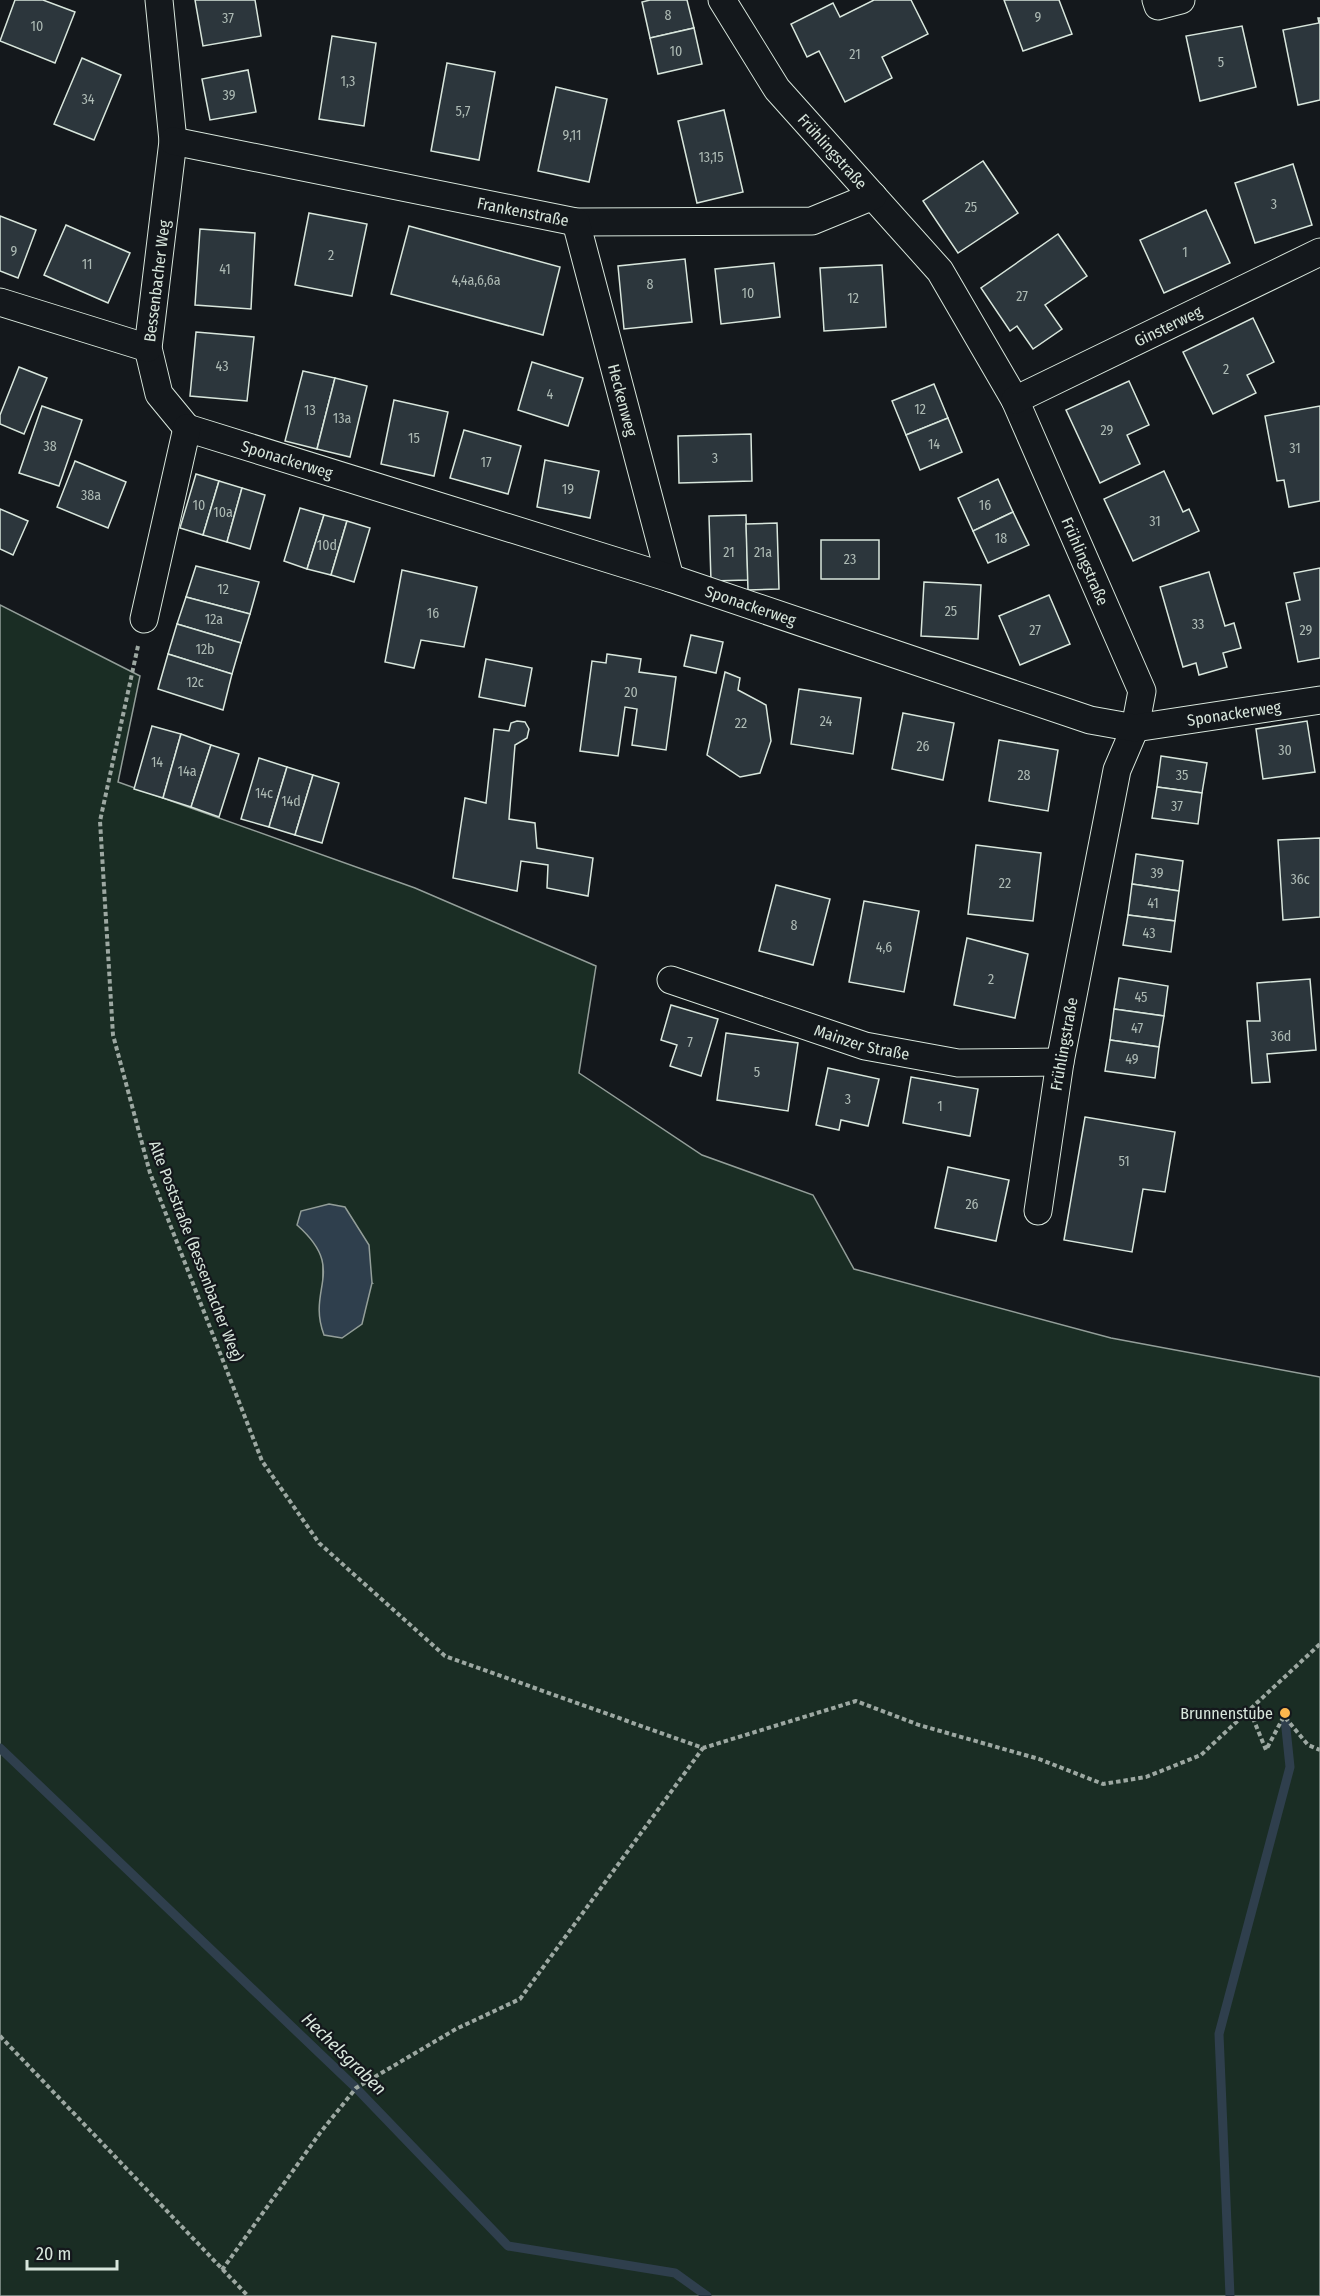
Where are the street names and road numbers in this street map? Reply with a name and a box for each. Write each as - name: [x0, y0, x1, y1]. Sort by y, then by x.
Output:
- street label: Frühlingstraße: [794, 110, 871, 193]
- street label: Frankenstraße: [476, 193, 571, 230]
- street label: Bessenbacher Weg: [140, 219, 174, 343]
- street label: Ginsterweg: [1131, 301, 1205, 350]
- street label: Heckenweg: [604, 362, 642, 439]
- street label: Sponackerweg: [239, 436, 336, 482]
- street label: Frühlingstraße: [1058, 514, 1113, 608]
- street label: Sponackerweg: [703, 581, 799, 630]
- street label: Sponackerweg: [1186, 696, 1283, 729]
- street label: Frühlingstraße: [1046, 996, 1082, 1092]
- street label: Mainzer Straße: [812, 1020, 911, 1063]
- street label: Alte Poststraße (Bessenbacher Weg): [145, 1138, 247, 1364]

